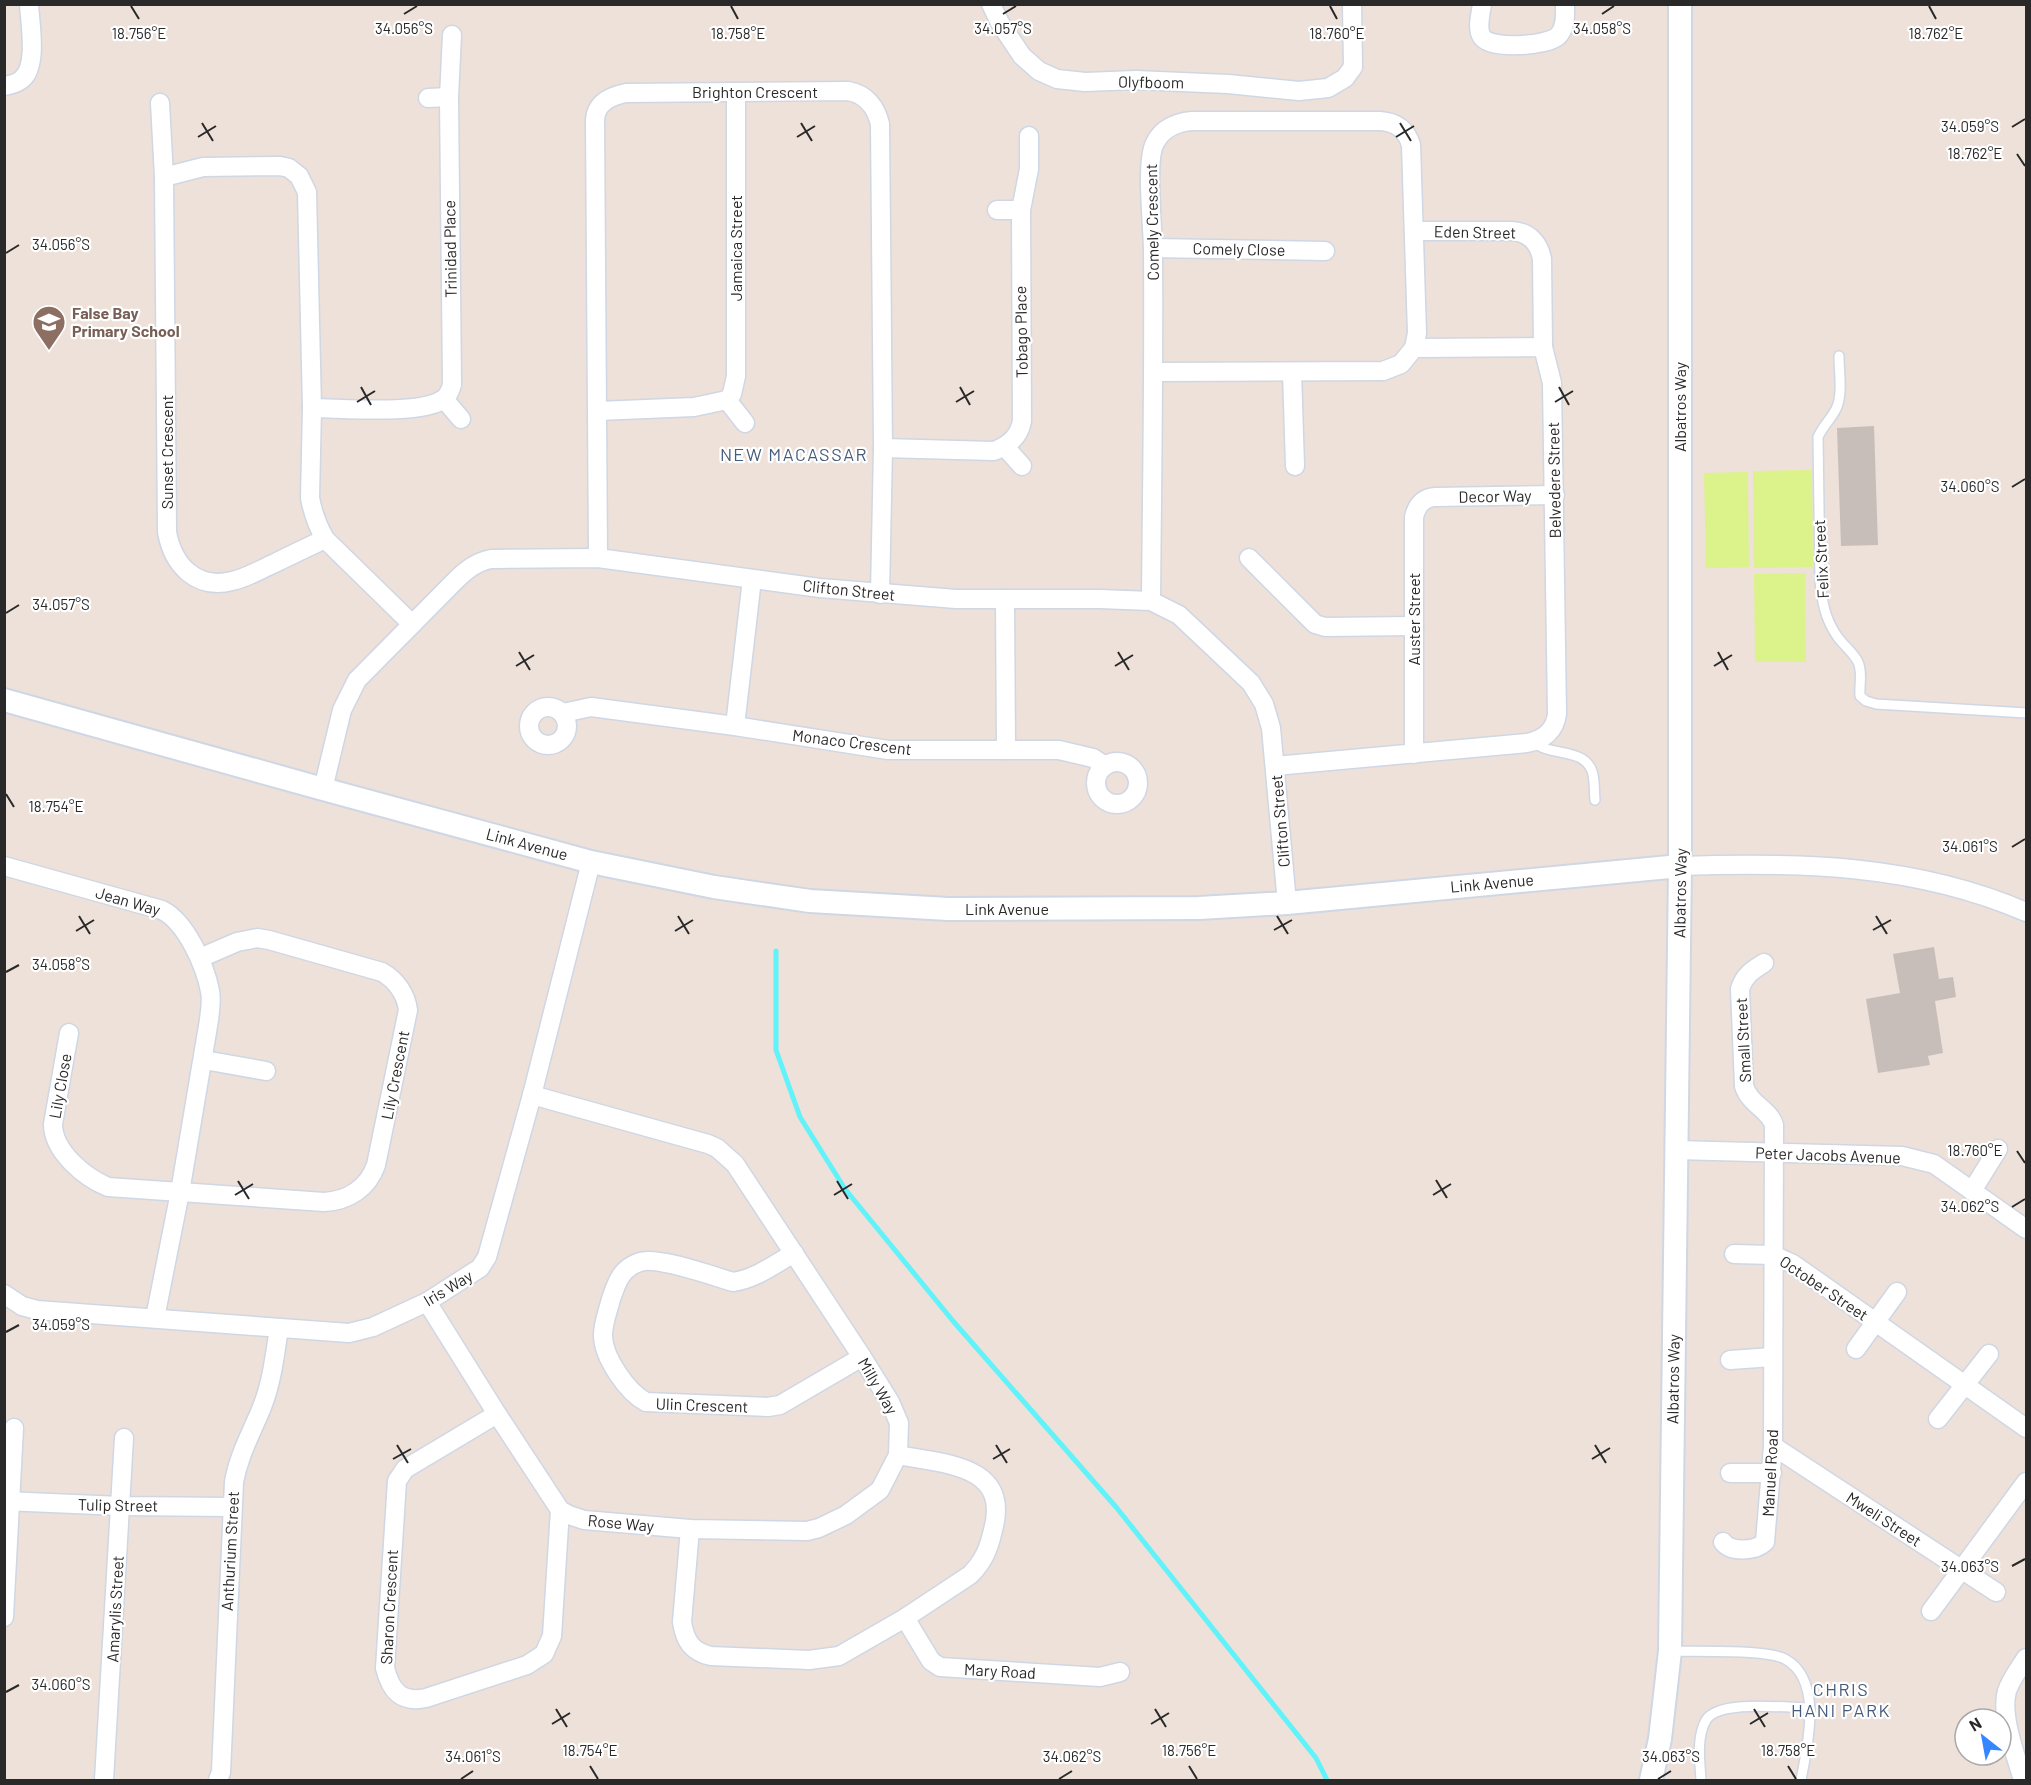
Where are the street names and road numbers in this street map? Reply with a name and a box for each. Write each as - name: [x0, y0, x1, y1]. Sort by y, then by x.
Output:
- street label: Olyfboom: [1118, 71, 1184, 92]
- street label: Brighton Crescent: [692, 82, 818, 101]
- street label: Comely Crescent: [1141, 163, 1162, 281]
- street label: Jamaica Street: [726, 195, 745, 301]
- street label: Trinidad Place: [439, 200, 460, 298]
- street label: Eden Street: [1434, 221, 1516, 242]
- street label: Comely Close: [1193, 238, 1285, 259]
- street label: Tobago Place: [1010, 286, 1031, 378]
- street label: Albatros Way: [1670, 361, 1689, 452]
- street label: Sunset Crescent: [157, 395, 176, 509]
- street label: Belvedere Street: [1543, 422, 1564, 538]
- street label: Decor Way: [1458, 485, 1532, 506]
- street label: Felix Street: [1809, 519, 1832, 599]
- street label: Auster Street: [1404, 573, 1423, 665]
- street label: Clifton Street: [802, 575, 896, 604]
- street label: Monaco Crescent: [791, 725, 913, 758]
- street label: Clifton Street: [1266, 774, 1293, 868]
- street label: Link Avenue: [484, 823, 570, 864]
- street label: Albatros Way: [1669, 847, 1690, 938]
- street label: Link Avenue: [1449, 869, 1535, 896]
- street label: Jean Way: [94, 882, 163, 919]
- street label: Link Avenue: [965, 899, 1049, 918]
- street label: Small Street: [1731, 997, 1754, 1083]
- street label: Lily Crescent: [377, 1029, 412, 1121]
- street label: Lily Close: [44, 1052, 75, 1120]
- street label: Peter Jacobs Avenue: [1755, 1142, 1901, 1167]
- street label: October Street: [1777, 1251, 1872, 1324]
- street label: Iris Way: [420, 1265, 476, 1310]
- street label: Albatros Way: [1662, 1333, 1683, 1424]
- street label: Milly Way: [855, 1354, 903, 1418]
- street label: Ulin Crescent: [655, 1393, 749, 1416]
- street label: Manuel Road: [1758, 1429, 1781, 1517]
- street label: Mweli Street: [1843, 1487, 1925, 1550]
- street label: Anthurium Street: [217, 1491, 242, 1611]
- street label: Tulip Street: [78, 1494, 158, 1515]
- street label: Rose Way: [587, 1510, 656, 1535]
- street label: Sharon Crescent: [376, 1549, 401, 1665]
- street label: Amarylis Street: [102, 1555, 127, 1663]
- street label: Mary Road: [964, 1659, 1036, 1682]

